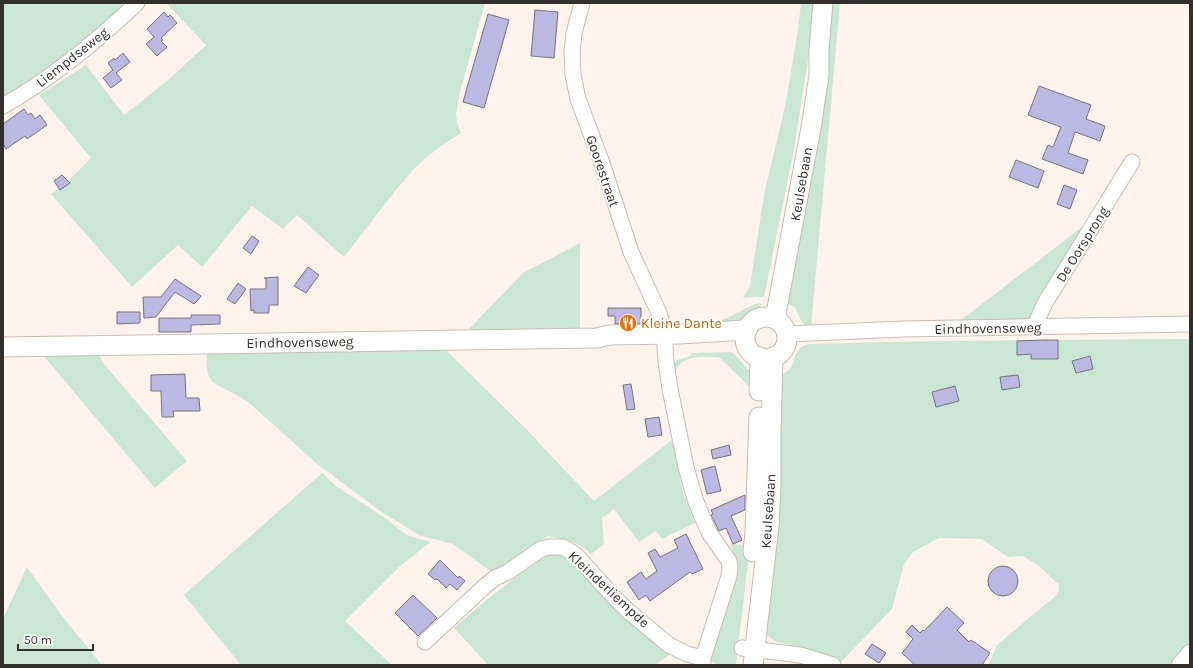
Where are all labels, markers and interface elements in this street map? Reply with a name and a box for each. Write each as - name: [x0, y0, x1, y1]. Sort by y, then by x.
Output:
- street label: Liempdseweg: [33, 24, 112, 91]
- street label: Goorestraat: [582, 133, 623, 209]
- street label: Keulsebaan: [787, 146, 816, 222]
- street label: De Oorsprong: [1052, 203, 1112, 285]
- restaurant icon: Kleine Dante: [618, 313, 638, 333]
- place label: Kleine Dante: [641, 315, 722, 332]
- street label: Eindhovenseweg: [934, 319, 1042, 338]
- street label: Eindhovenseweg: [246, 333, 354, 352]
- street label: Keulsebaan: [757, 473, 780, 549]
- street label: Kleinderliempde: [565, 547, 653, 631]
- scale bar: [18, 626, 93, 652]
- text: 50 m: [24, 633, 52, 647]

